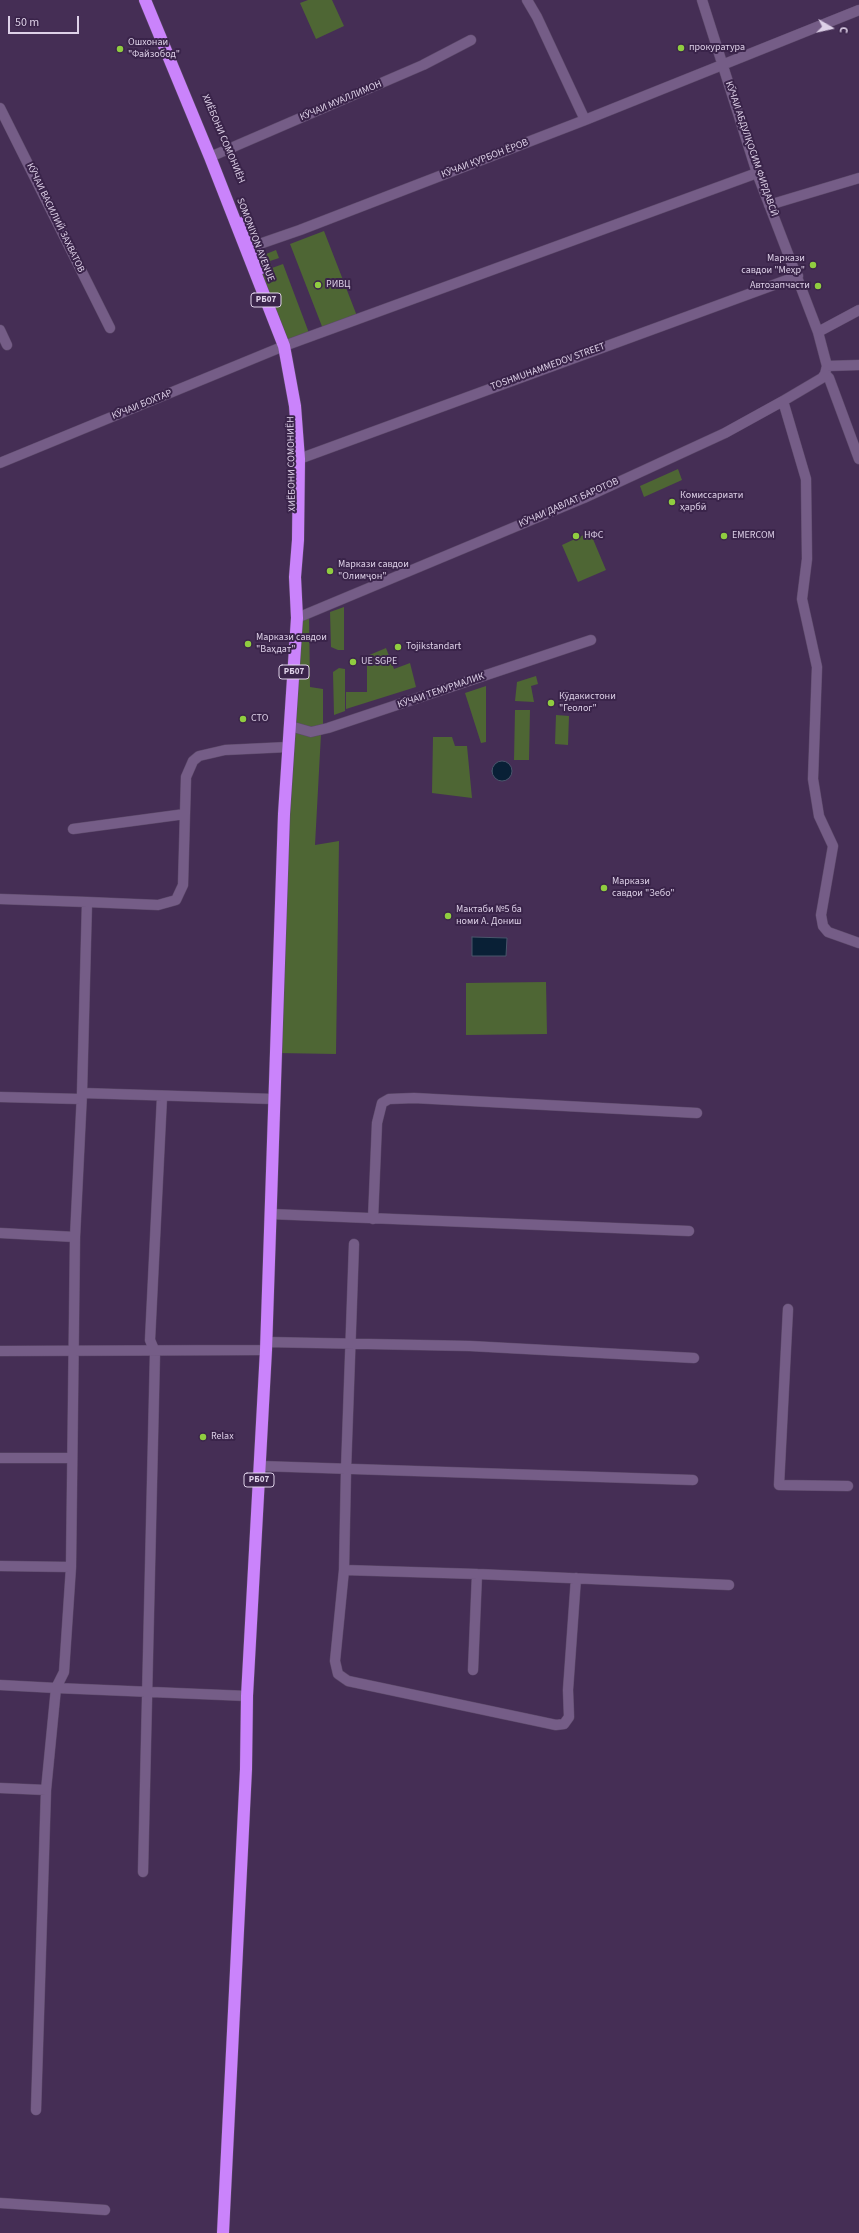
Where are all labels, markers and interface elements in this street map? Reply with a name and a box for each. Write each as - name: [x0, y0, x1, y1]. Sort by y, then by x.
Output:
- scale bar: [10, 8, 81, 34]
- north arrow: [811, 8, 851, 48]
- text: 50 m: [15, 14, 39, 31]
- text: С: [835, 26, 851, 34]
- place label: Ошхонаи "Файзобод": [128, 37, 180, 60]
- place label: прокуратура: [689, 42, 745, 54]
- marker: прокуратура: [676, 43, 686, 53]
- marker: Ошхонаи "Файзобод": [115, 44, 125, 54]
- street label: КӮЧАИ МУАЛЛИМОН: [298, 78, 384, 124]
- street label: КӮЧАИ АБДУЛҚОСИМ ФИРДАВСӢ: [722, 80, 780, 218]
- street label: ХИЁБОНИ СОМОНИЁН: [199, 93, 247, 185]
- street label: КӮЧАИ ҚУРБОН ЁРОВ: [440, 137, 530, 181]
- street label: КӮЧАИ ВАСИЛИЙ ЗАХВАТОВ: [23, 161, 87, 275]
- street label: SOMONIYON AVENUE: [234, 196, 276, 284]
- place label: Маркази савдои "Меҳр": [741, 253, 805, 276]
- marker: Маркази савдои "Меҳр": [808, 260, 818, 270]
- place label: РИВЦ: [326, 279, 351, 291]
- marker: РИВЦ: [313, 280, 323, 290]
- place label: Автозапчасти: [750, 280, 810, 292]
- marker: Автозапчасти: [813, 281, 823, 291]
- road number: РБ07: [251, 293, 281, 307]
- street label: TOSHMUHAMMEDOV STREET: [489, 341, 607, 393]
- street label: КӮЧАИ БОХТАР: [110, 387, 174, 423]
- street label: ХИЁБОНИ СОМОНИЁН: [285, 416, 299, 512]
- street label: КӮЧАИ ДАВЛАТ БАРОТОВ: [517, 476, 621, 530]
- place label: Комиссариати ҳарбӣ: [680, 490, 743, 514]
- marker: Комиссариати ҳарбӣ: [667, 497, 677, 507]
- place label: НФС: [584, 530, 604, 542]
- place label: EMERCOM: [732, 530, 775, 542]
- marker: НФС: [571, 531, 581, 541]
- marker: EMERCOM: [719, 531, 729, 541]
- place label: Маркази савдои "Олимҷон": [338, 559, 409, 582]
- marker: Маркази савдои "Олимҷон": [325, 566, 335, 576]
- place label: Маркази савдои "Ваҳдат": [256, 632, 327, 656]
- marker: Маркази савдои "Ваҳдат": [243, 639, 253, 649]
- place label: Tojikstandart: [406, 641, 461, 653]
- marker: Tojikstandart: [393, 642, 403, 652]
- place label: UE SGPE: [361, 656, 397, 668]
- marker: UE SGPE: [348, 657, 358, 667]
- road number: РБ07: [279, 665, 309, 679]
- street label: КӮЧАИ ТЕМУРМАЛИК: [396, 671, 486, 711]
- place label: Кӯдакистони "Геолог": [559, 691, 616, 714]
- marker: Кӯдакистони "Геолог": [546, 698, 556, 708]
- place label: СТО: [251, 713, 268, 725]
- marker: СТО: [238, 714, 248, 724]
- place label: Маркази савдои "Зебо": [612, 876, 675, 900]
- marker: Маркази савдои "Зебо": [599, 883, 609, 893]
- place label: Мактаби №5 ба номи А. Дониш: [456, 904, 522, 928]
- marker: Мактаби №5 ба номи А. Дониш: [443, 911, 453, 921]
- place label: Relax: [211, 1431, 234, 1443]
- marker: Relax: [198, 1432, 208, 1442]
- road number: РБ07: [244, 1473, 274, 1487]

